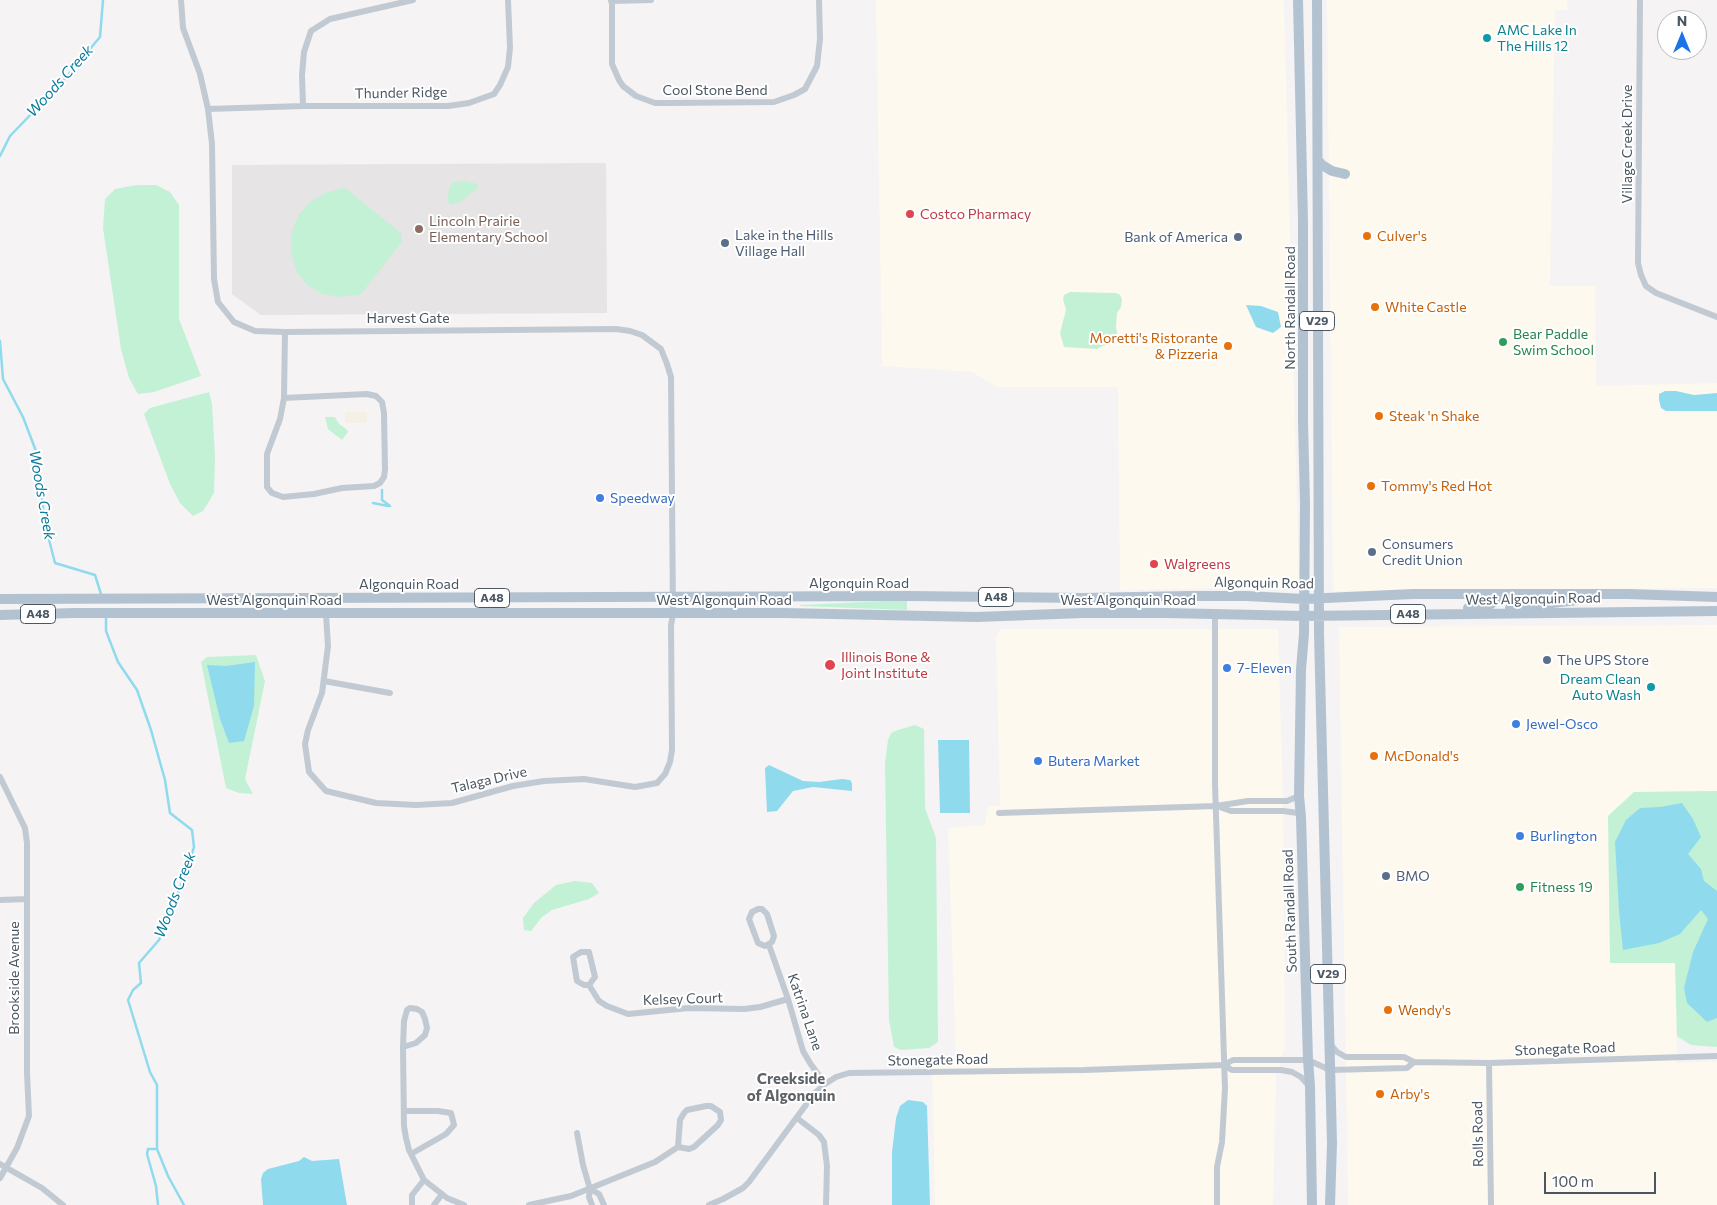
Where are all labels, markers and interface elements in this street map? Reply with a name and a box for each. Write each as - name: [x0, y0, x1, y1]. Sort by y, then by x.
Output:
- north arrow: [1657, 10, 1707, 60]
- text: N: [1677, 12, 1687, 29]
- place label: AMC Lake In The Hills 12: [1497, 22, 1577, 54]
- marker: AMC Lake In The Hills 12: [1481, 32, 1493, 44]
- water label: Woods Creek: [23, 41, 97, 121]
- street label: Cool Stone Bend: [662, 82, 768, 98]
- street label: Thunder Ridge: [355, 84, 447, 102]
- street label: Village Creek Drive: [1619, 85, 1635, 203]
- place label: Costco Pharmacy: [920, 206, 1031, 222]
- marker: Costco Pharmacy: [904, 208, 916, 220]
- place label: Lincoln Prairie Elementary School: [429, 213, 548, 246]
- marker: Lincoln Prairie Elementary School: [413, 223, 425, 235]
- place label: Lake in the Hills Village Hall: [735, 227, 833, 260]
- place label: Culver's: [1377, 228, 1427, 244]
- place label: Bank of America: [1124, 229, 1228, 245]
- marker: Culver's: [1361, 230, 1373, 242]
- marker: Bank of America: [1232, 231, 1244, 243]
- marker: Lake in the Hills Village Hall: [719, 237, 731, 249]
- street label: North Randall Road: [1282, 246, 1298, 370]
- place label: White Castle: [1385, 299, 1467, 315]
- marker: White Castle: [1369, 301, 1381, 313]
- street label: Harvest Gate: [366, 310, 450, 326]
- road number: V29: [1300, 312, 1334, 331]
- place label: Bear Paddle Swim School: [1513, 326, 1594, 358]
- place label: Moretti's Ristorante & Pizzeria: [1090, 330, 1218, 362]
- marker: Bear Paddle Swim School: [1497, 336, 1509, 348]
- marker: Moretti's Ristorante & Pizzeria: [1222, 340, 1234, 352]
- place label: Steak 'n Shake: [1389, 408, 1479, 424]
- marker: Steak 'n Shake: [1373, 410, 1385, 422]
- water label: Woods Creek: [25, 449, 59, 541]
- place label: Tommy's Red Hot: [1381, 478, 1492, 494]
- marker: Tommy's Red Hot: [1365, 480, 1377, 492]
- place label: Speedway: [610, 490, 675, 506]
- marker: Speedway: [594, 492, 606, 504]
- place label: Consumers Credit Union: [1382, 536, 1463, 568]
- marker: Consumers Credit Union: [1366, 546, 1378, 558]
- place label: Walgreens: [1164, 556, 1231, 572]
- marker: Walgreens: [1148, 558, 1160, 570]
- street label: Algonquin Road: [1214, 574, 1314, 592]
- street label: Algonquin Road: [809, 575, 909, 591]
- street label: Algonquin Road: [359, 576, 459, 592]
- road number: A48: [474, 588, 510, 608]
- road number: A48: [978, 588, 1014, 606]
- street label: West Algonquin Road: [1465, 589, 1601, 609]
- street label: West Algonquin Road: [206, 592, 342, 608]
- street label: West Algonquin Road: [656, 592, 792, 608]
- street label: West Algonquin Road: [1060, 592, 1196, 608]
- road number: A48: [20, 604, 56, 624]
- road number: A48: [1390, 604, 1426, 624]
- place label: Illinois Bone & Joint Institute: [841, 649, 930, 682]
- place label: The UPS Store: [1557, 652, 1649, 668]
- marker: The UPS Store: [1541, 654, 1553, 666]
- marker: Illinois Bone & Joint Institute: [823, 658, 837, 672]
- place label: 7-Eleven: [1237, 660, 1292, 676]
- marker: 7-Eleven: [1221, 662, 1233, 674]
- place label: Dream Clean Auto Wash: [1560, 671, 1641, 704]
- marker: Dream Clean Auto Wash: [1645, 681, 1657, 693]
- place label: Jewel-Osco: [1526, 716, 1598, 732]
- marker: Jewel-Osco: [1510, 718, 1522, 730]
- place label: McDonald's: [1384, 748, 1459, 764]
- marker: McDonald's: [1368, 750, 1380, 762]
- place label: Butera Market: [1048, 753, 1140, 769]
- marker: Butera Market: [1032, 755, 1044, 767]
- street label: Talaga Drive: [449, 763, 529, 797]
- place label: Burlington: [1530, 828, 1597, 844]
- marker: Burlington: [1514, 830, 1526, 842]
- water label: Woods Creek: [150, 849, 200, 941]
- street label: South Randall Road: [1279, 849, 1301, 973]
- place label: BMO: [1396, 868, 1430, 884]
- marker: BMO: [1380, 870, 1392, 882]
- place label: Fitness 19: [1530, 879, 1593, 895]
- marker: Fitness 19: [1514, 881, 1526, 893]
- street label: Brookside Avenue: [6, 921, 22, 1035]
- road number: V29: [1310, 964, 1346, 984]
- street label: Katrina Lane: [784, 971, 826, 1053]
- street label: Kelsey Court: [643, 989, 723, 1009]
- place label: Wendy's: [1398, 1002, 1451, 1018]
- marker: Wendy's: [1382, 1004, 1394, 1016]
- street label: Stonegate Road: [1514, 1039, 1616, 1059]
- street label: Stonegate Road: [888, 1051, 988, 1069]
- district label: Creekside of Algonquin: [747, 1070, 835, 1105]
- place label: Arby's: [1390, 1086, 1430, 1102]
- marker: Arby's: [1374, 1088, 1386, 1100]
- street label: Rolls Road: [1469, 1101, 1487, 1167]
- scale bar: [1547, 1162, 1660, 1194]
- text: 100 m: [1552, 1172, 1594, 1190]

